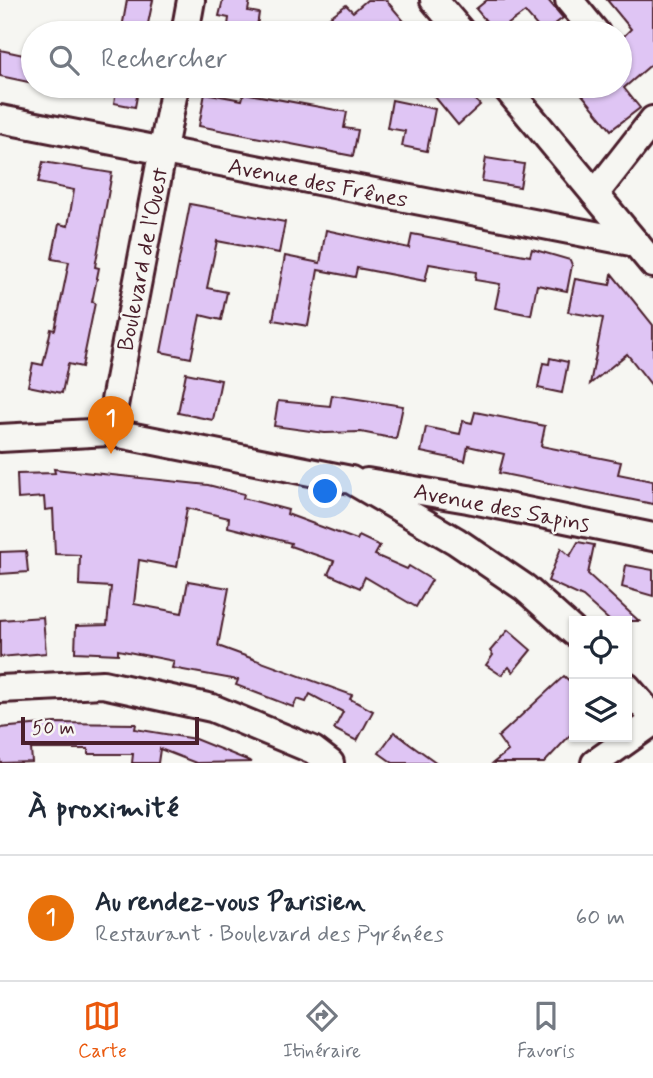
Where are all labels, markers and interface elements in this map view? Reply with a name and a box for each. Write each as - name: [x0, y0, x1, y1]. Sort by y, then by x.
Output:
- search box: [21, 21, 632, 98]
- icon: search: [45, 41, 83, 79]
- text: Rechercher: [101, 43, 227, 77]
- street label: Avenue des Frênes: [225, 152, 410, 216]
- street label: Boulevard de l'Ouest: [111, 165, 176, 354]
- pin: 1: [88, 396, 134, 454]
- your location: [308, 474, 342, 508]
- street label: Avenue des Sapins: [411, 477, 592, 541]
- map controls: [569, 616, 632, 742]
- button: locate: [569, 616, 632, 679]
- button: layers: [569, 679, 632, 742]
- scale bar: [21, 714, 200, 746]
- text: 50 m: [32, 716, 75, 741]
- text: À proximité: [28, 789, 179, 828]
- text: Au rendez-vous Parisien: [95, 886, 365, 920]
- text: 1: [46, 903, 56, 933]
- text: 60 m: [576, 903, 625, 933]
- text: Restaurant · Boulevard des Pyrénées: [95, 920, 444, 950]
- tab: Carte: [78, 997, 127, 1064]
- tab: Itinéraire: [283, 997, 361, 1064]
- tab: Favoris: [517, 997, 575, 1064]

